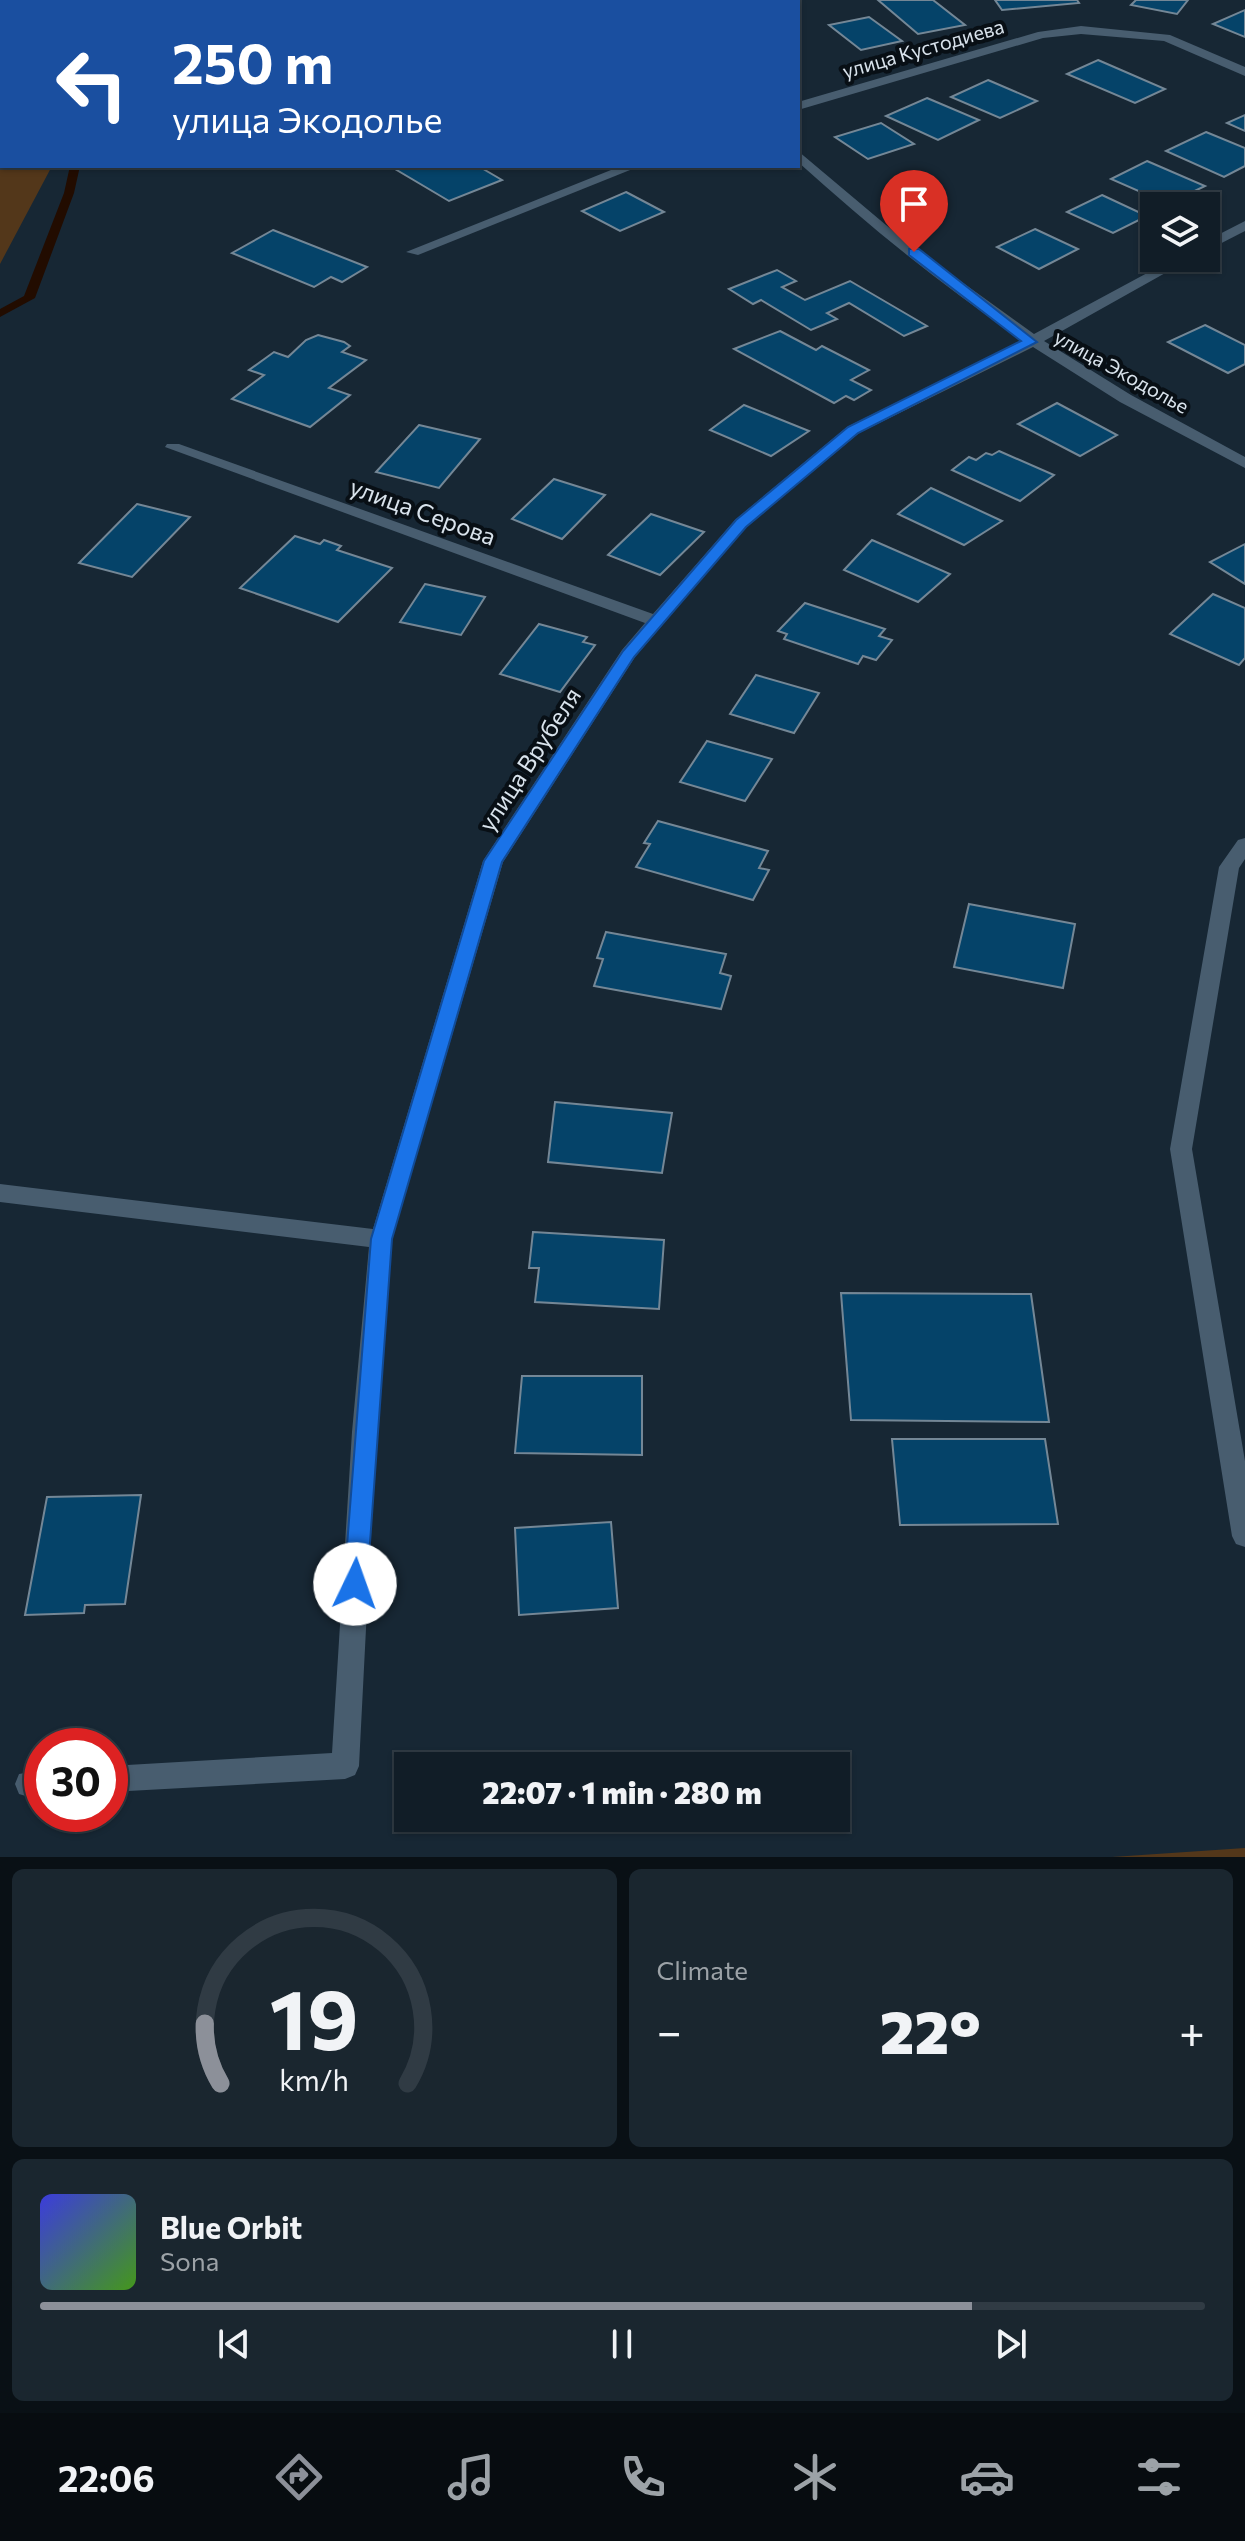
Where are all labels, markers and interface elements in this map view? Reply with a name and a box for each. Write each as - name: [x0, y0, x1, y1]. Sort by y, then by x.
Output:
- street label: улица Кустодиева: [839, 13, 1007, 83]
- text: 250 m: [172, 27, 333, 96]
- icon: left: [40, 32, 144, 136]
- text: улица Экодолье: [172, 96, 442, 140]
- pin: [880, 170, 948, 252]
- icon: arrive: [892, 182, 936, 226]
- map controls: [1140, 192, 1220, 272]
- button: layers: [1140, 192, 1220, 272]
- street label: улица Экодолье: [1050, 324, 1194, 418]
- street label: улица Серова: [346, 471, 500, 551]
- street label: улица Врубеля: [472, 682, 586, 836]
- position arrow: [313, 1542, 397, 1626]
- speed limit sign: 30: [24, 1728, 128, 1832]
- text: 22:07 · 1 min · 280 m: [482, 1773, 762, 1810]
- text: Climate: [657, 1954, 748, 1985]
- text: 19: [270, 1965, 359, 2067]
- text: 22°: [880, 1993, 981, 2066]
- text: −: [657, 2003, 682, 2057]
- text: +: [1179, 2003, 1205, 2057]
- text: km/h: [279, 2062, 349, 2097]
- text: Blue Orbit: [160, 2208, 302, 2245]
- text: Sona: [160, 2245, 219, 2276]
- icon: previous: [212, 2322, 256, 2366]
- icon: pause: [600, 2322, 644, 2366]
- icon: next: [989, 2322, 1033, 2366]
- icon: directions: [271, 2449, 327, 2505]
- icon: music: [443, 2449, 499, 2505]
- icon: phone: [615, 2449, 671, 2505]
- icon: climate: [787, 2449, 843, 2505]
- icon: car: [959, 2449, 1015, 2505]
- icon: filters: [1131, 2449, 1187, 2505]
- text: 22:06: [58, 2455, 155, 2499]

